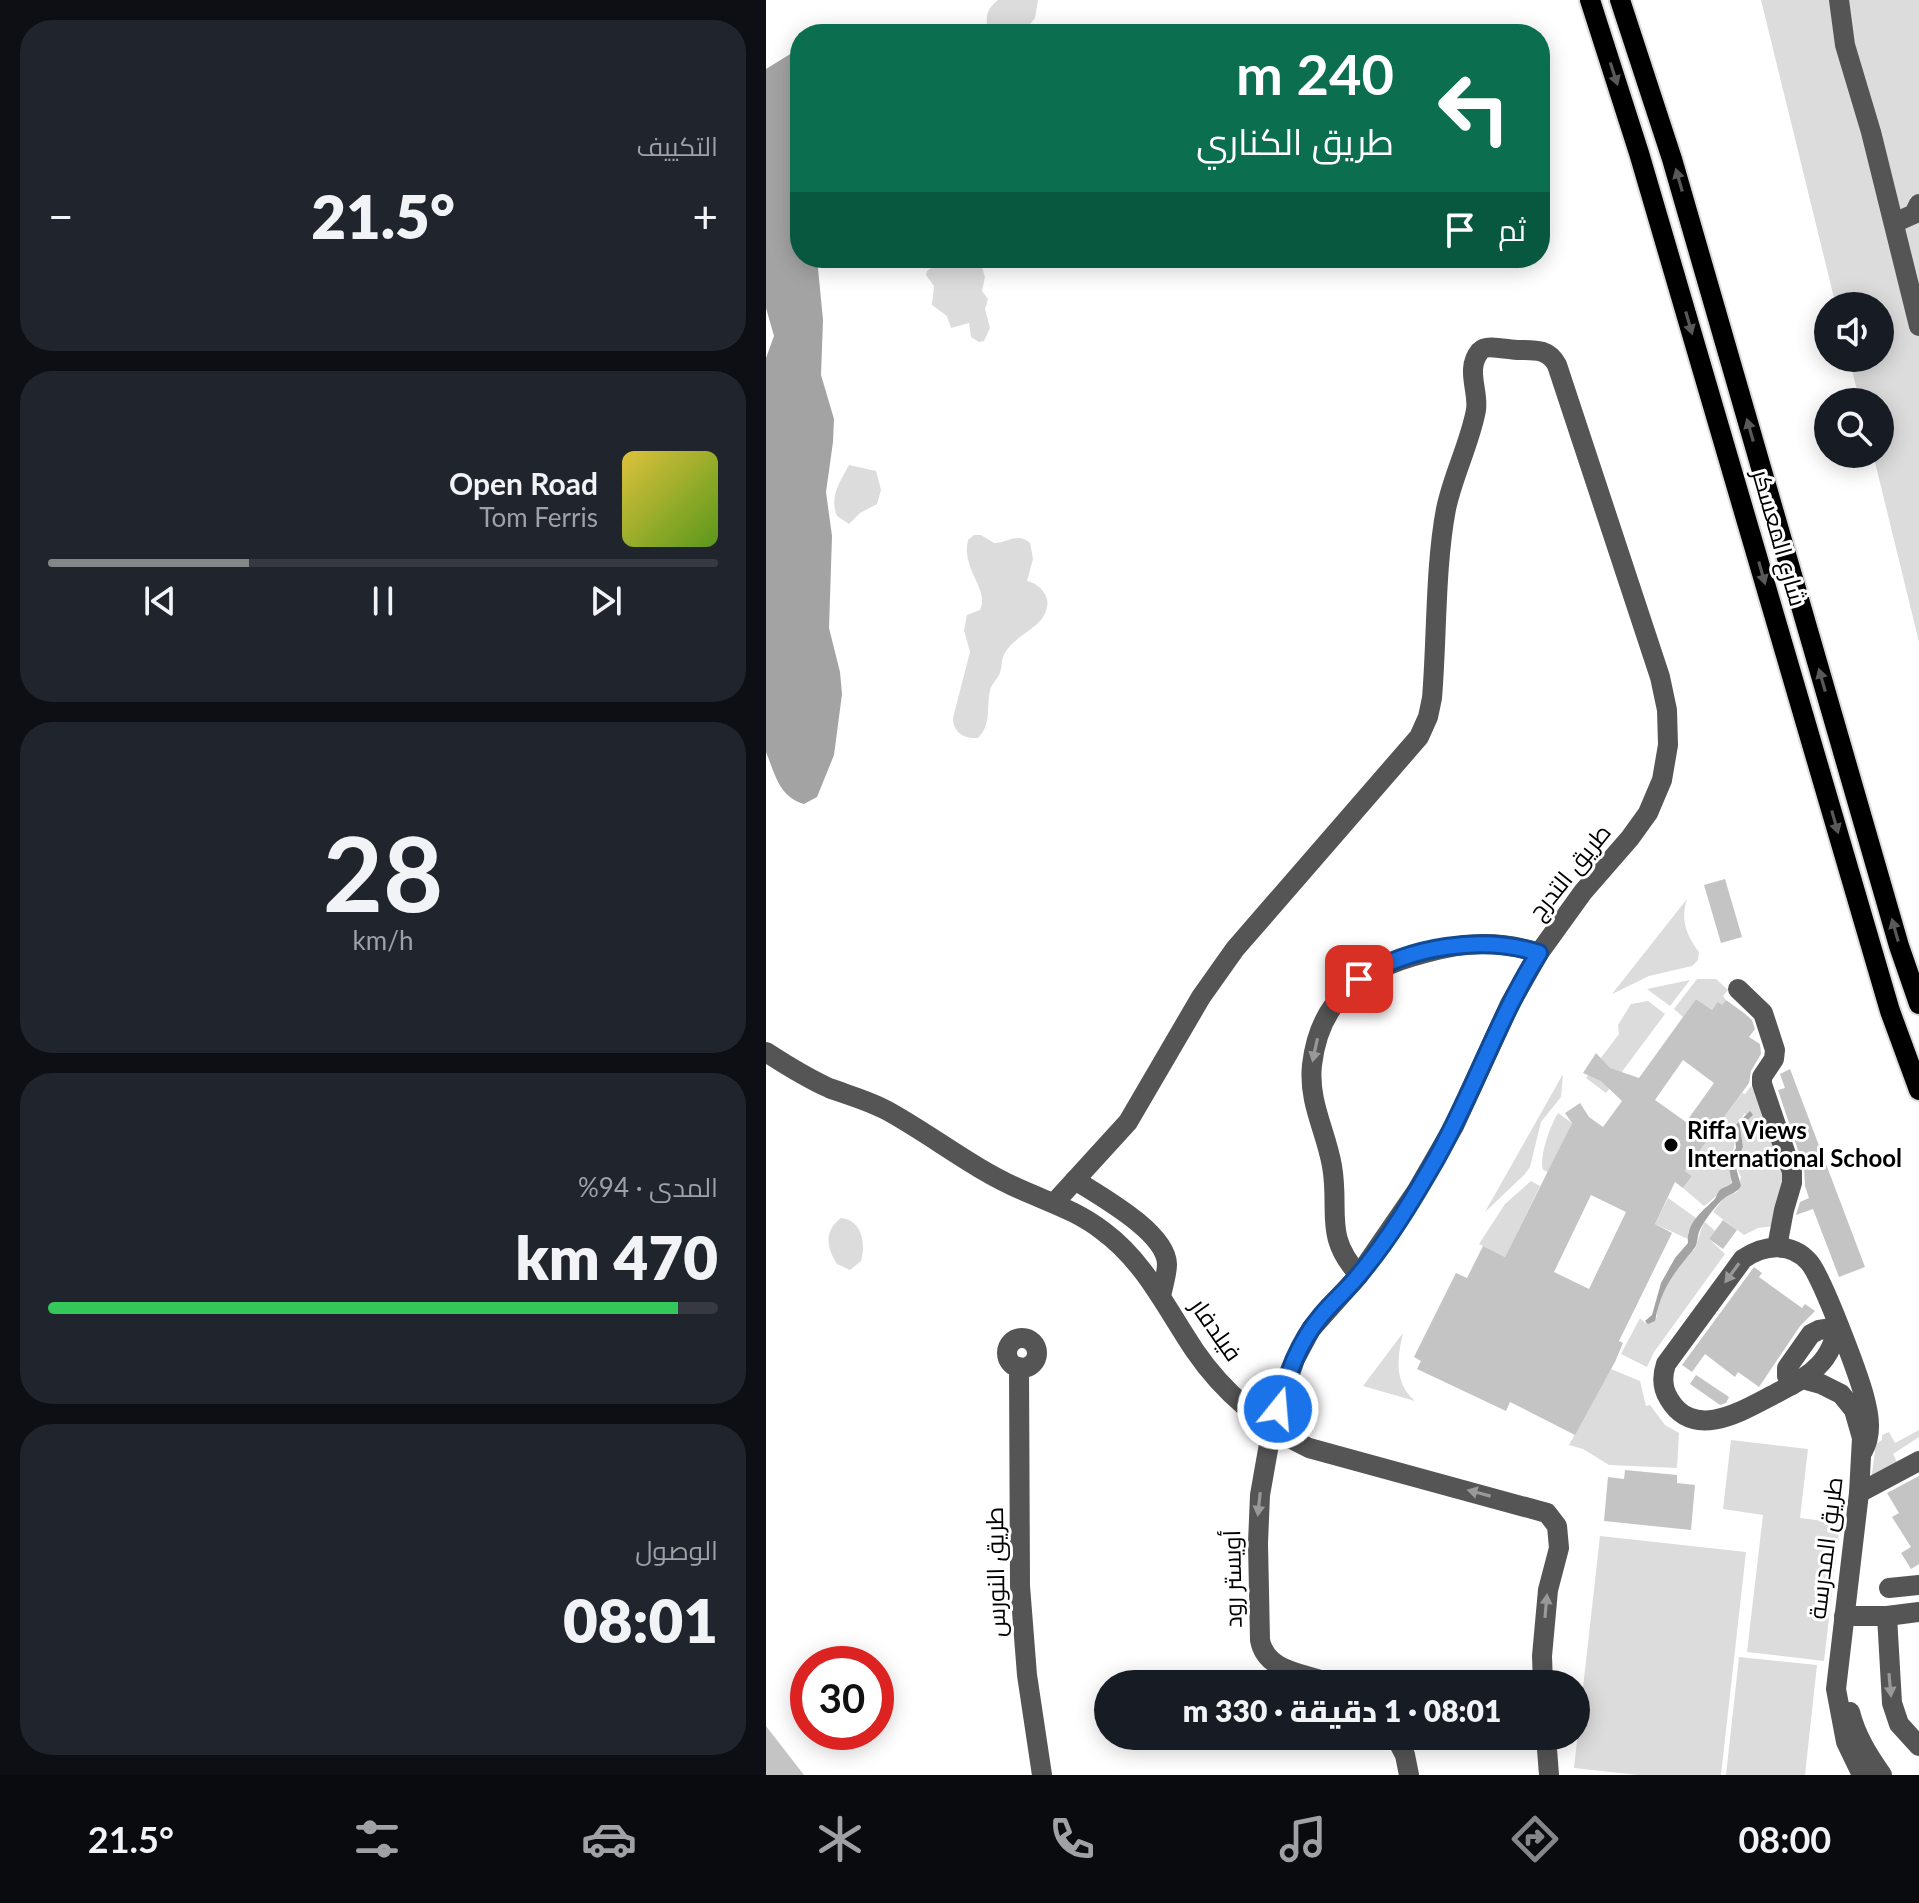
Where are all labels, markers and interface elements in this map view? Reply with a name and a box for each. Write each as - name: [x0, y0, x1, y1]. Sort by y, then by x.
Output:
- text: 240 m: [1236, 40, 1394, 107]
- icon: left: [1422, 56, 1526, 160]
- one-way arrow: [1608, 63, 1621, 87]
- text: طريق الكناري: [1196, 119, 1394, 163]
- text: التكييف: [636, 130, 718, 162]
- one-way arrow: [1672, 168, 1684, 193]
- text: 21.5°: [311, 180, 455, 252]
- text: −: [48, 190, 74, 242]
- text: +: [692, 190, 718, 242]
- icon: arrive: [1438, 208, 1482, 252]
- text: ثم: [1498, 211, 1526, 247]
- map controls: [1814, 292, 1894, 468]
- button: sound: [1814, 292, 1894, 372]
- one-way arrow: [1683, 312, 1696, 336]
- button: search: [1814, 388, 1894, 468]
- one-way arrow: [1743, 418, 1756, 442]
- street label: شارع المعسكر: [1744, 464, 1814, 610]
- text: Open Road: [449, 465, 598, 501]
- text: Tom Ferris: [479, 501, 598, 533]
- one-way arrow: [1756, 561, 1769, 585]
- icon: previous: [138, 579, 182, 623]
- icon: pause: [361, 579, 405, 623]
- icon: next: [584, 579, 628, 623]
- one-way arrow: [1815, 668, 1828, 692]
- text: 28: [323, 809, 443, 934]
- one-way arrow: [1829, 811, 1842, 835]
- street label: طريق التدرج: [1522, 818, 1618, 926]
- one-way arrow: [1888, 917, 1900, 942]
- text: km/h: [353, 924, 413, 956]
- pin: [1325, 945, 1393, 1013]
- icon: arrive: [1337, 957, 1381, 1001]
- one-way arrow: [1308, 1038, 1321, 1063]
- place label: Riffa Views International School: [1687, 1115, 1902, 1172]
- marker: Riffa Views International School: [1662, 1136, 1680, 1154]
- text: المدى · 94%: [578, 1171, 718, 1203]
- text: 470 km: [515, 1221, 718, 1293]
- one-way arrow: [1725, 1263, 1741, 1284]
- street label: فيلدفار: [1184, 1291, 1249, 1366]
- position arrow: [1236, 1367, 1320, 1451]
- street label: طريق المدرسة: [1801, 1475, 1850, 1621]
- one-way arrow: [1467, 1487, 1492, 1499]
- one-way arrow: [1253, 1492, 1266, 1517]
- street label: طريق النورس: [979, 1507, 1012, 1637]
- street label: أويستر رود: [1216, 1530, 1247, 1628]
- text: الوصول: [635, 1534, 718, 1566]
- text: 08:01: [563, 1584, 718, 1656]
- one-way arrow: [1540, 1593, 1553, 1618]
- speed limit sign: 30: [790, 1646, 894, 1750]
- one-way arrow: [1884, 1673, 1897, 1698]
- text: 08:01 · 1 دقيقة · 330 m: [1183, 1692, 1501, 1728]
- icon: filters: [349, 1811, 405, 1867]
- icon: car: [581, 1811, 637, 1867]
- icon: climate: [812, 1811, 868, 1867]
- icon: phone: [1044, 1811, 1100, 1867]
- icon: music: [1275, 1811, 1331, 1867]
- icon: directions: [1507, 1811, 1563, 1867]
- text: 21.5°: [88, 1817, 174, 1861]
- text: 08:00: [1738, 1817, 1831, 1861]

